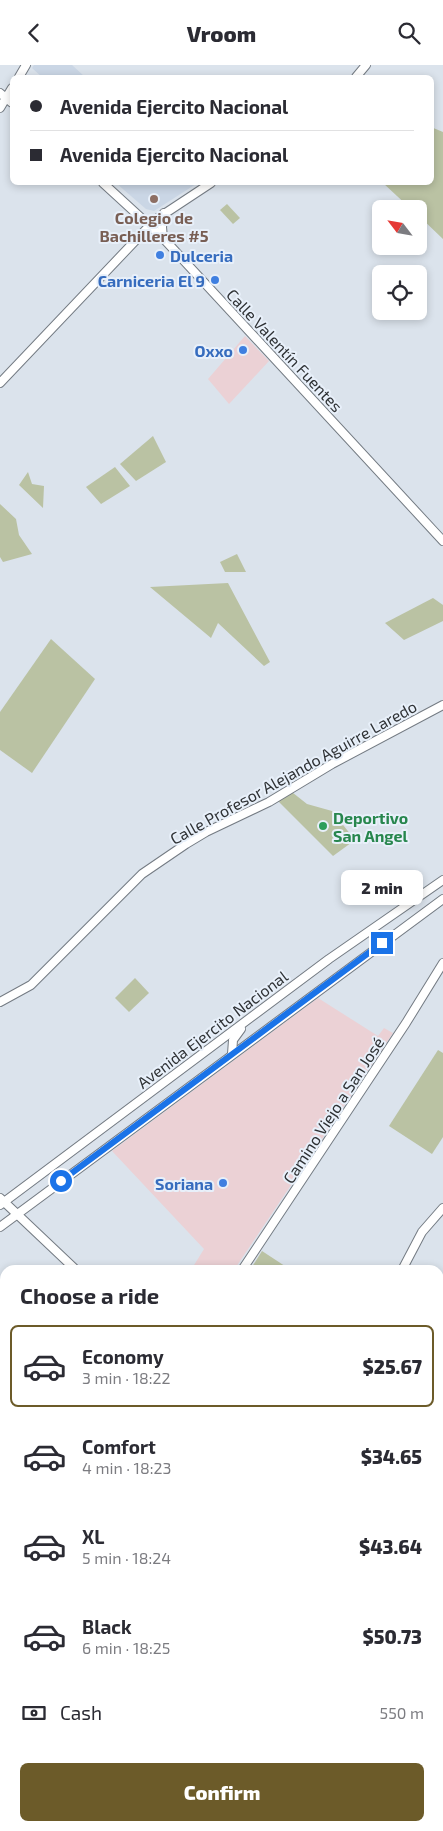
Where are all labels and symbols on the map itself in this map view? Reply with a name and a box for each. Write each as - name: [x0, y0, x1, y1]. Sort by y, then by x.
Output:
- marker: Colegio de Bachilleres #5: [148, 193, 160, 205]
- north arrow: [372, 200, 428, 255]
- place label: Colegio de Bachilleres #5: [100, 208, 209, 245]
- place label: Dulceria: [170, 246, 233, 265]
- marker: Dulceria: [154, 249, 166, 261]
- place label: Carniceria El 9: [98, 271, 205, 290]
- marker: Carniceria El 9: [209, 274, 221, 286]
- street label: Calle Valentín Fuentes: [223, 285, 347, 415]
- place label: Oxxo: [195, 341, 233, 360]
- marker: Oxxo: [237, 344, 249, 356]
- street label: Calle Profesor Alejando Aguirre Laredo: [166, 696, 420, 849]
- place label: Deportivo San Angel: [333, 808, 408, 845]
- marker: Deportivo San Angel: [317, 820, 329, 832]
- callout: 2 min: [341, 871, 423, 905]
- route end: [371, 932, 393, 954]
- street label: Avenida Ejercito Nacional: [133, 966, 292, 1093]
- street label: Camino Viejo a San José: [279, 1033, 388, 1187]
- route start: [50, 1170, 72, 1192]
- place label: Soriana: [155, 1174, 213, 1193]
- marker: Soriana: [217, 1177, 229, 1189]

